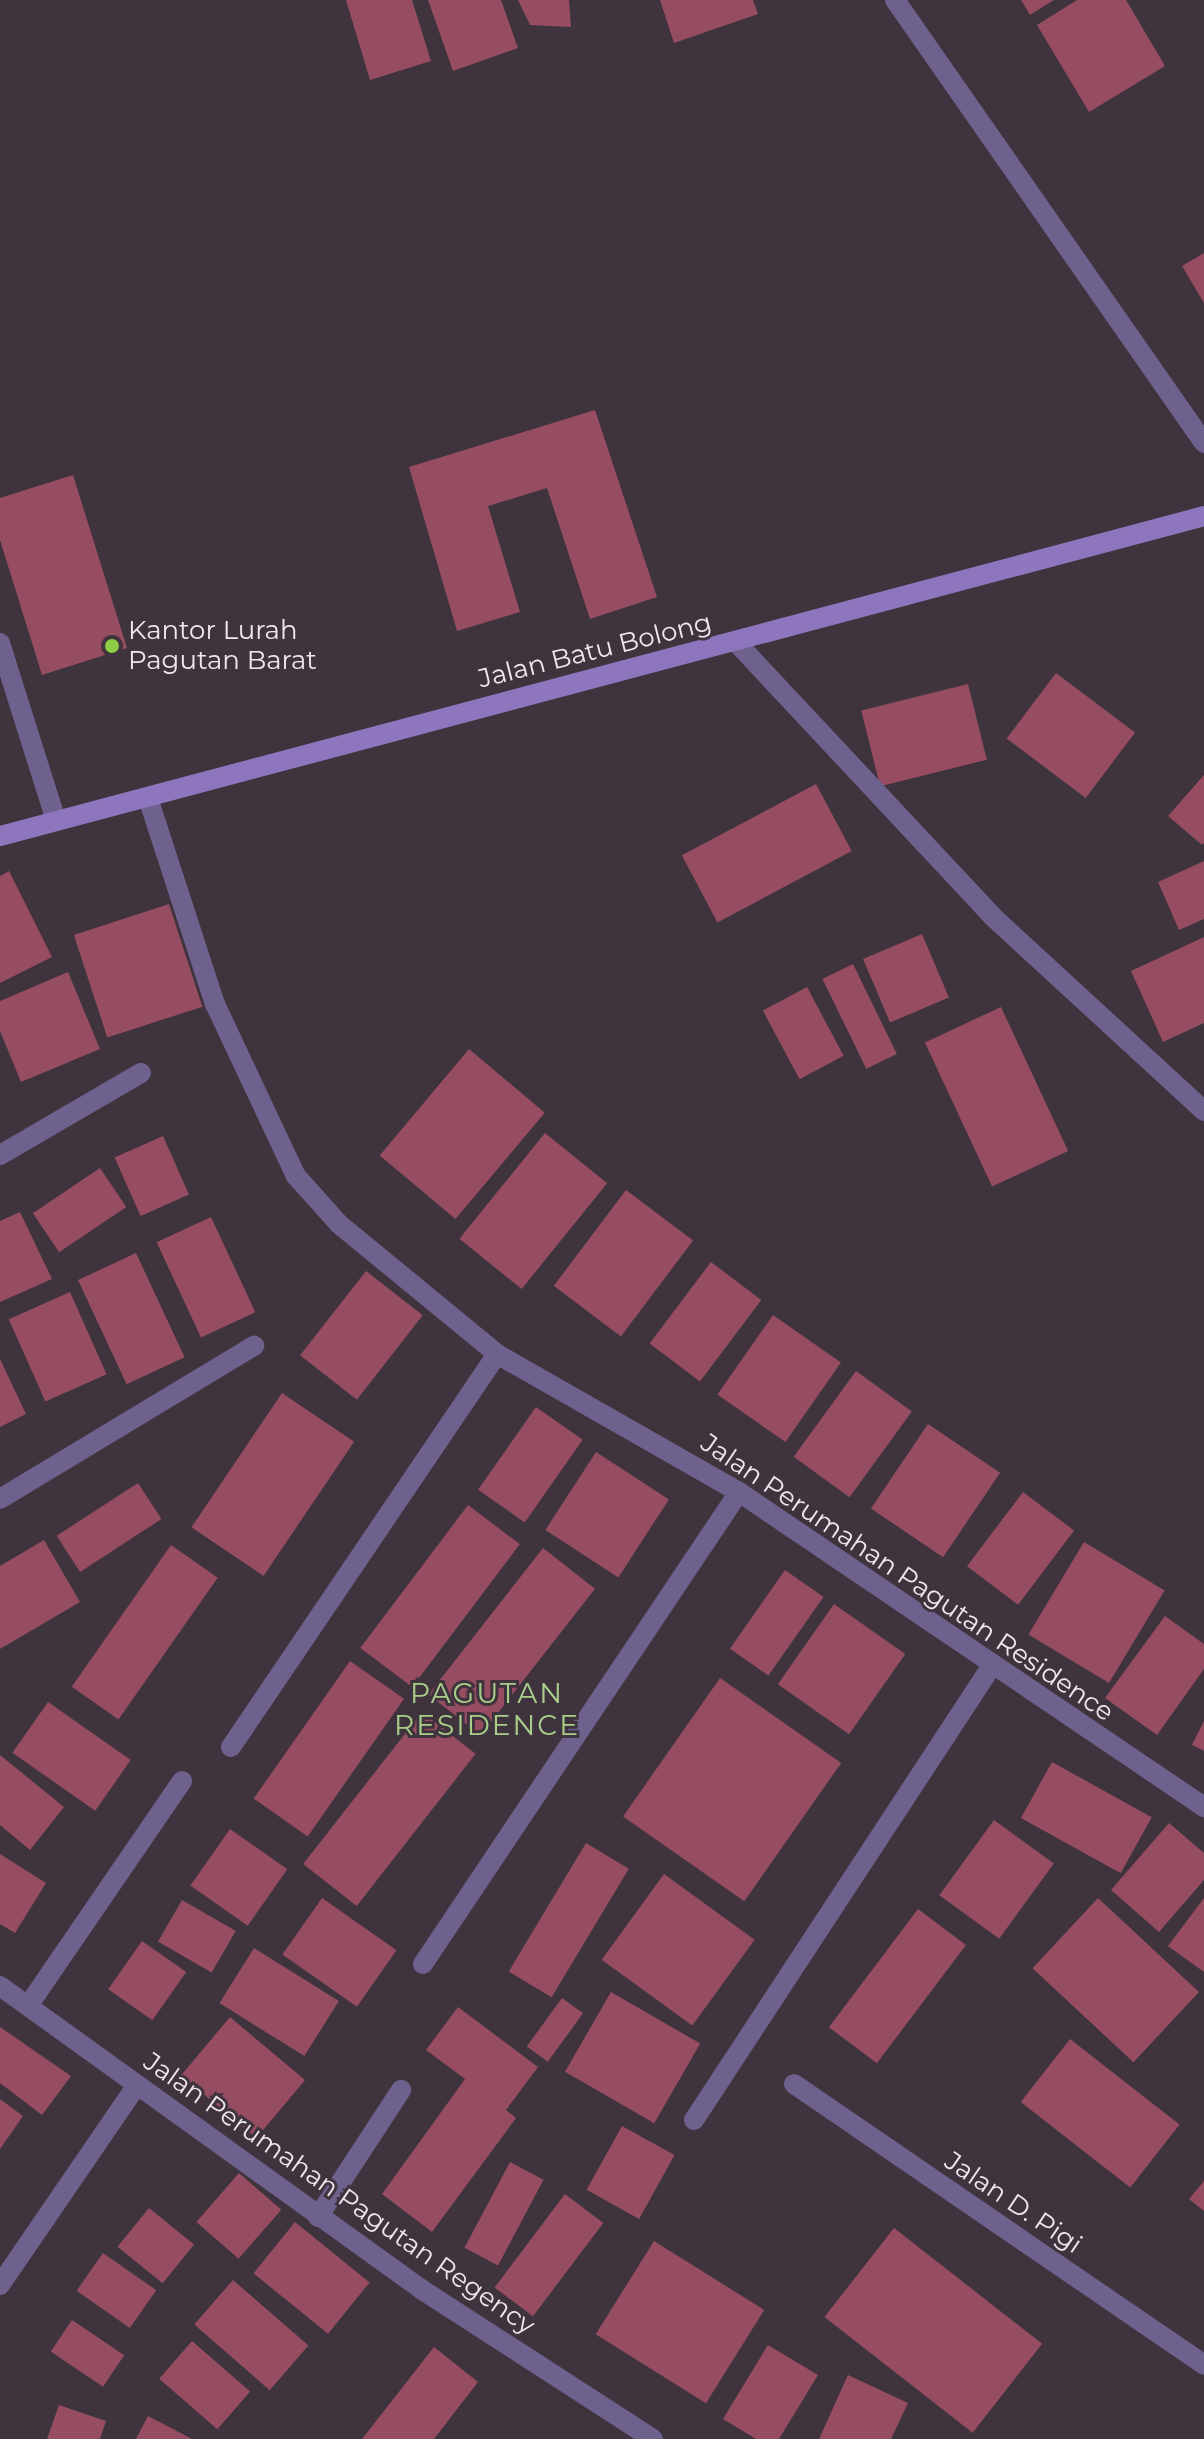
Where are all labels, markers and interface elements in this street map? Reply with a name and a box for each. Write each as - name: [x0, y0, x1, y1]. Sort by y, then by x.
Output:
- street label: Jalan Batu Bolong: [475, 607, 715, 695]
- place label: Kantor Lurah Pagutan Barat: [128, 615, 317, 676]
- marker: Kantor Lurah Pagutan Barat: [103, 637, 121, 655]
- street label: Jalan Perumahan Pagutan Residence: [695, 1428, 1119, 1728]
- district label: PAGUTAN RESIDENCE: [394, 1676, 580, 1742]
- street label: Jalan Perumahan Pagutan Regency: [137, 2046, 541, 2342]
- street label: Jalan D. Pigi: [938, 2146, 1088, 2260]

